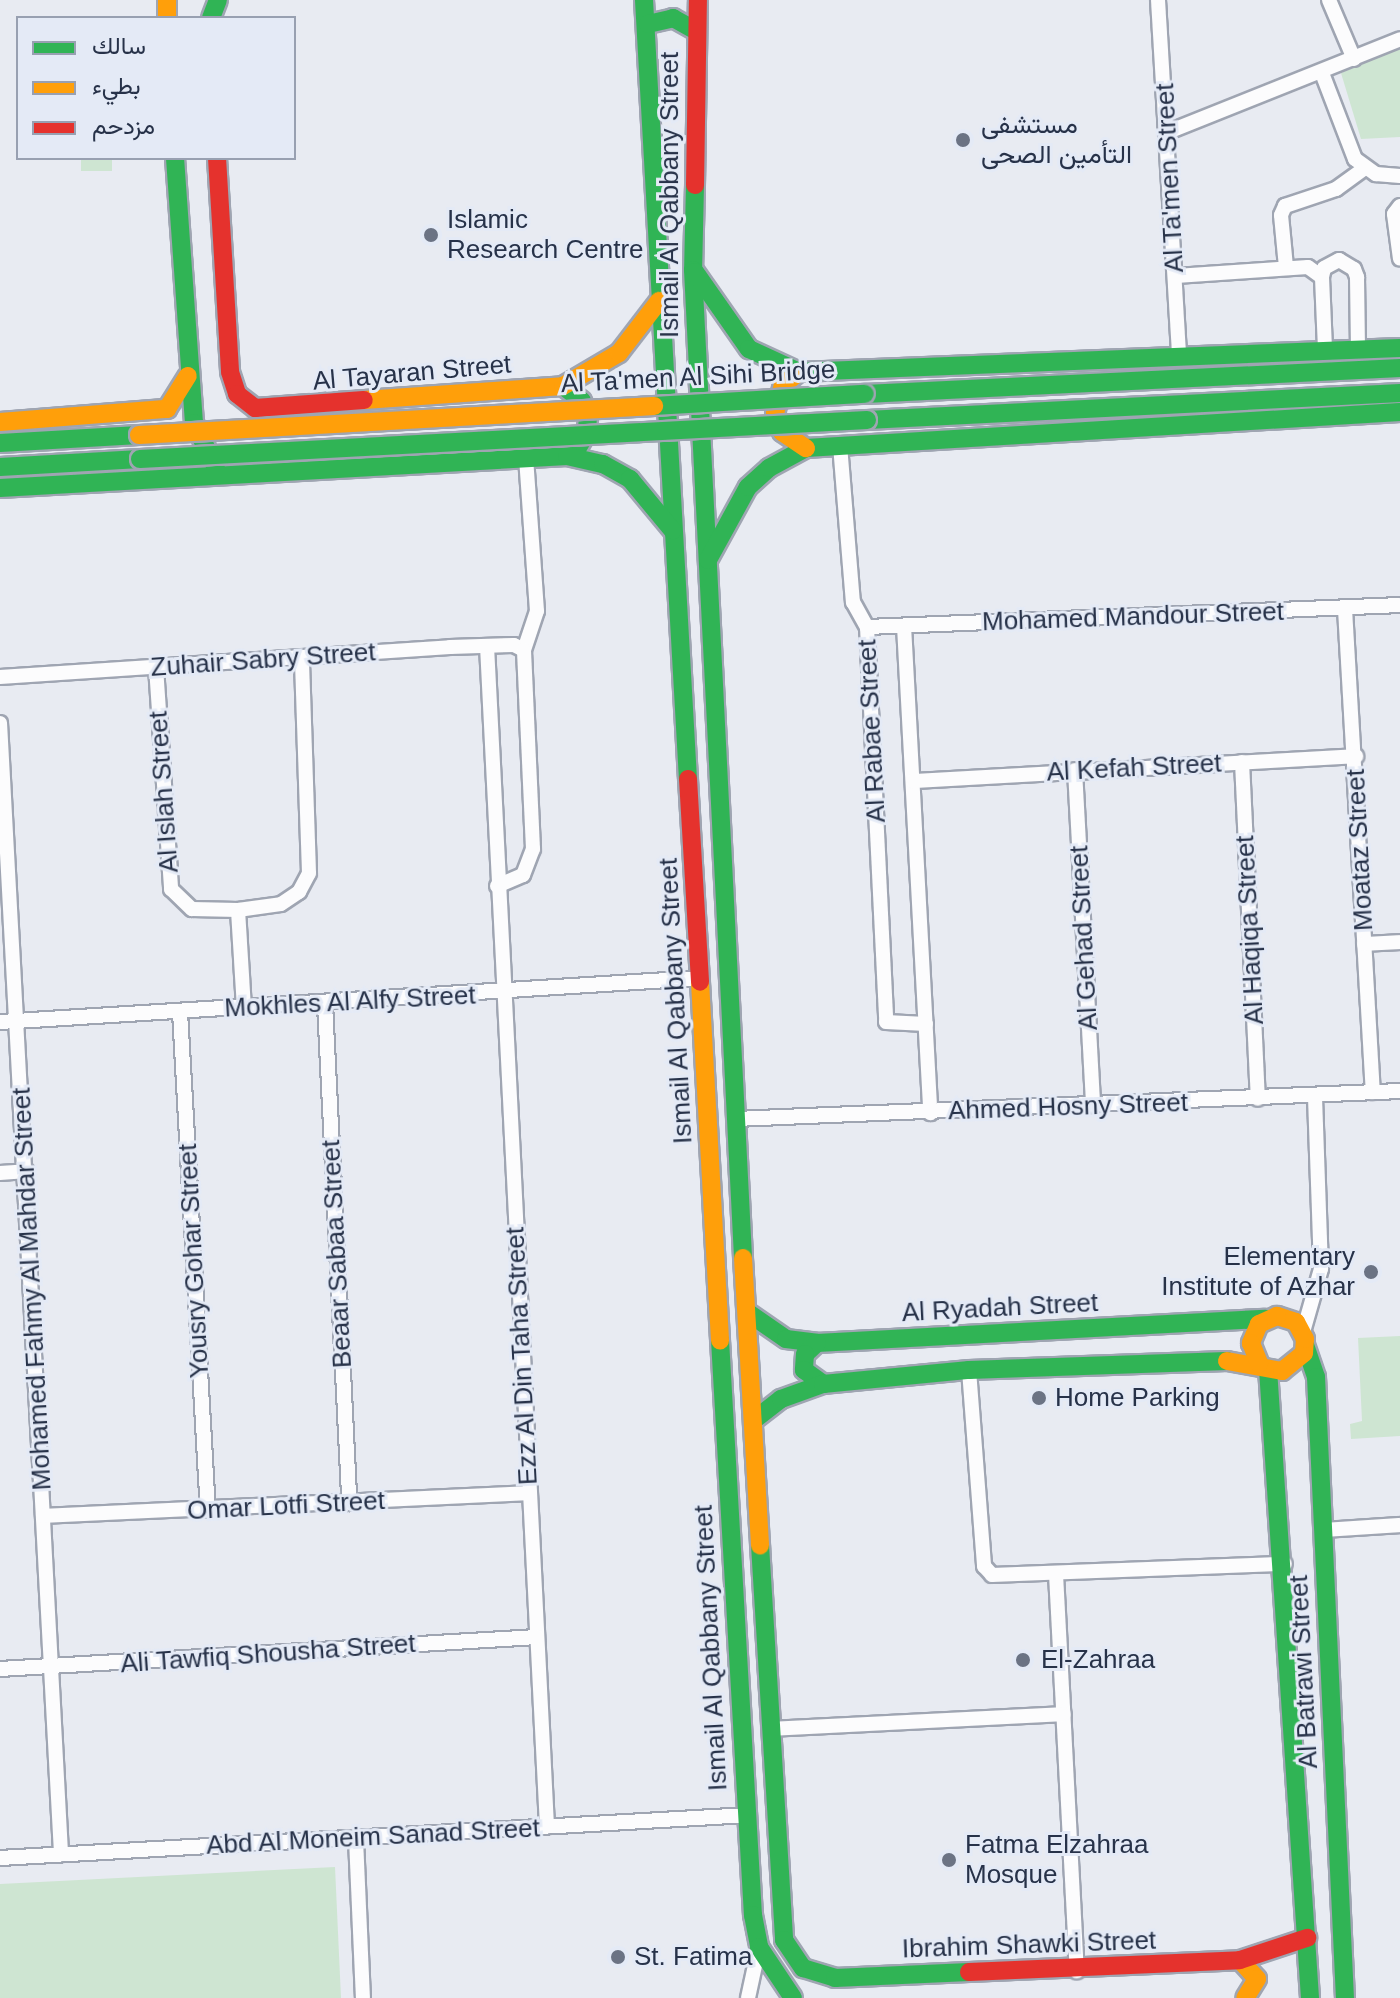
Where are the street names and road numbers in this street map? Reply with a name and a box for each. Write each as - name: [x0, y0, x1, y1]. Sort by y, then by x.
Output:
- street label: Ismail Al Qabbany Street: [654, 51, 686, 339]
- street label: Al Ta'men Street: [1149, 82, 1191, 274]
- street label: Al Tayaran Street: [311, 349, 513, 397]
- street label: Al Ta'men Al Sihi Bridge: [559, 354, 837, 400]
- street label: Mohamed Mandour Street: [982, 596, 1284, 638]
- street label: Zuhair Sabry Street: [149, 637, 377, 683]
- street label: Al Rabae Street: [852, 639, 892, 823]
- street label: Al Islah Street: [143, 710, 185, 874]
- street label: Al Kefah Street: [1046, 748, 1222, 788]
- street label: Moataz Street: [1340, 768, 1380, 932]
- street label: Al Haqiqa Street: [1229, 835, 1271, 1025]
- street label: Al Gehad Street: [1064, 845, 1104, 1031]
- street label: Ismail Al Qabbany Street: [653, 857, 699, 1145]
- street label: Mokhles Al Alfy Street: [222, 980, 478, 1024]
- street label: Mohamed Fahmy Al Mahdar Street: [6, 1086, 58, 1492]
- street label: Ahmed Hosny Street: [948, 1087, 1188, 1127]
- street label: Beaar Sabaa Street: [315, 1139, 359, 1369]
- street label: Yousry Gohar Street: [172, 1143, 216, 1379]
- street label: Ezz Al Din Taha Street: [500, 1225, 544, 1487]
- street label: Al Ryadah Street: [901, 1287, 1099, 1329]
- street label: Omar Lotfi Street: [186, 1485, 386, 1527]
- street label: Ismail Al Qabbany Street: [688, 1504, 734, 1792]
- street label: Al Batrawi Street: [1283, 1575, 1325, 1769]
- street label: Ali Tawfiq Shousha Street: [119, 1628, 417, 1680]
- street label: Abd Al Moneim Sanad Street: [205, 1813, 541, 1861]
- street label: Ibrahim Shawki Street: [901, 1925, 1157, 1965]

